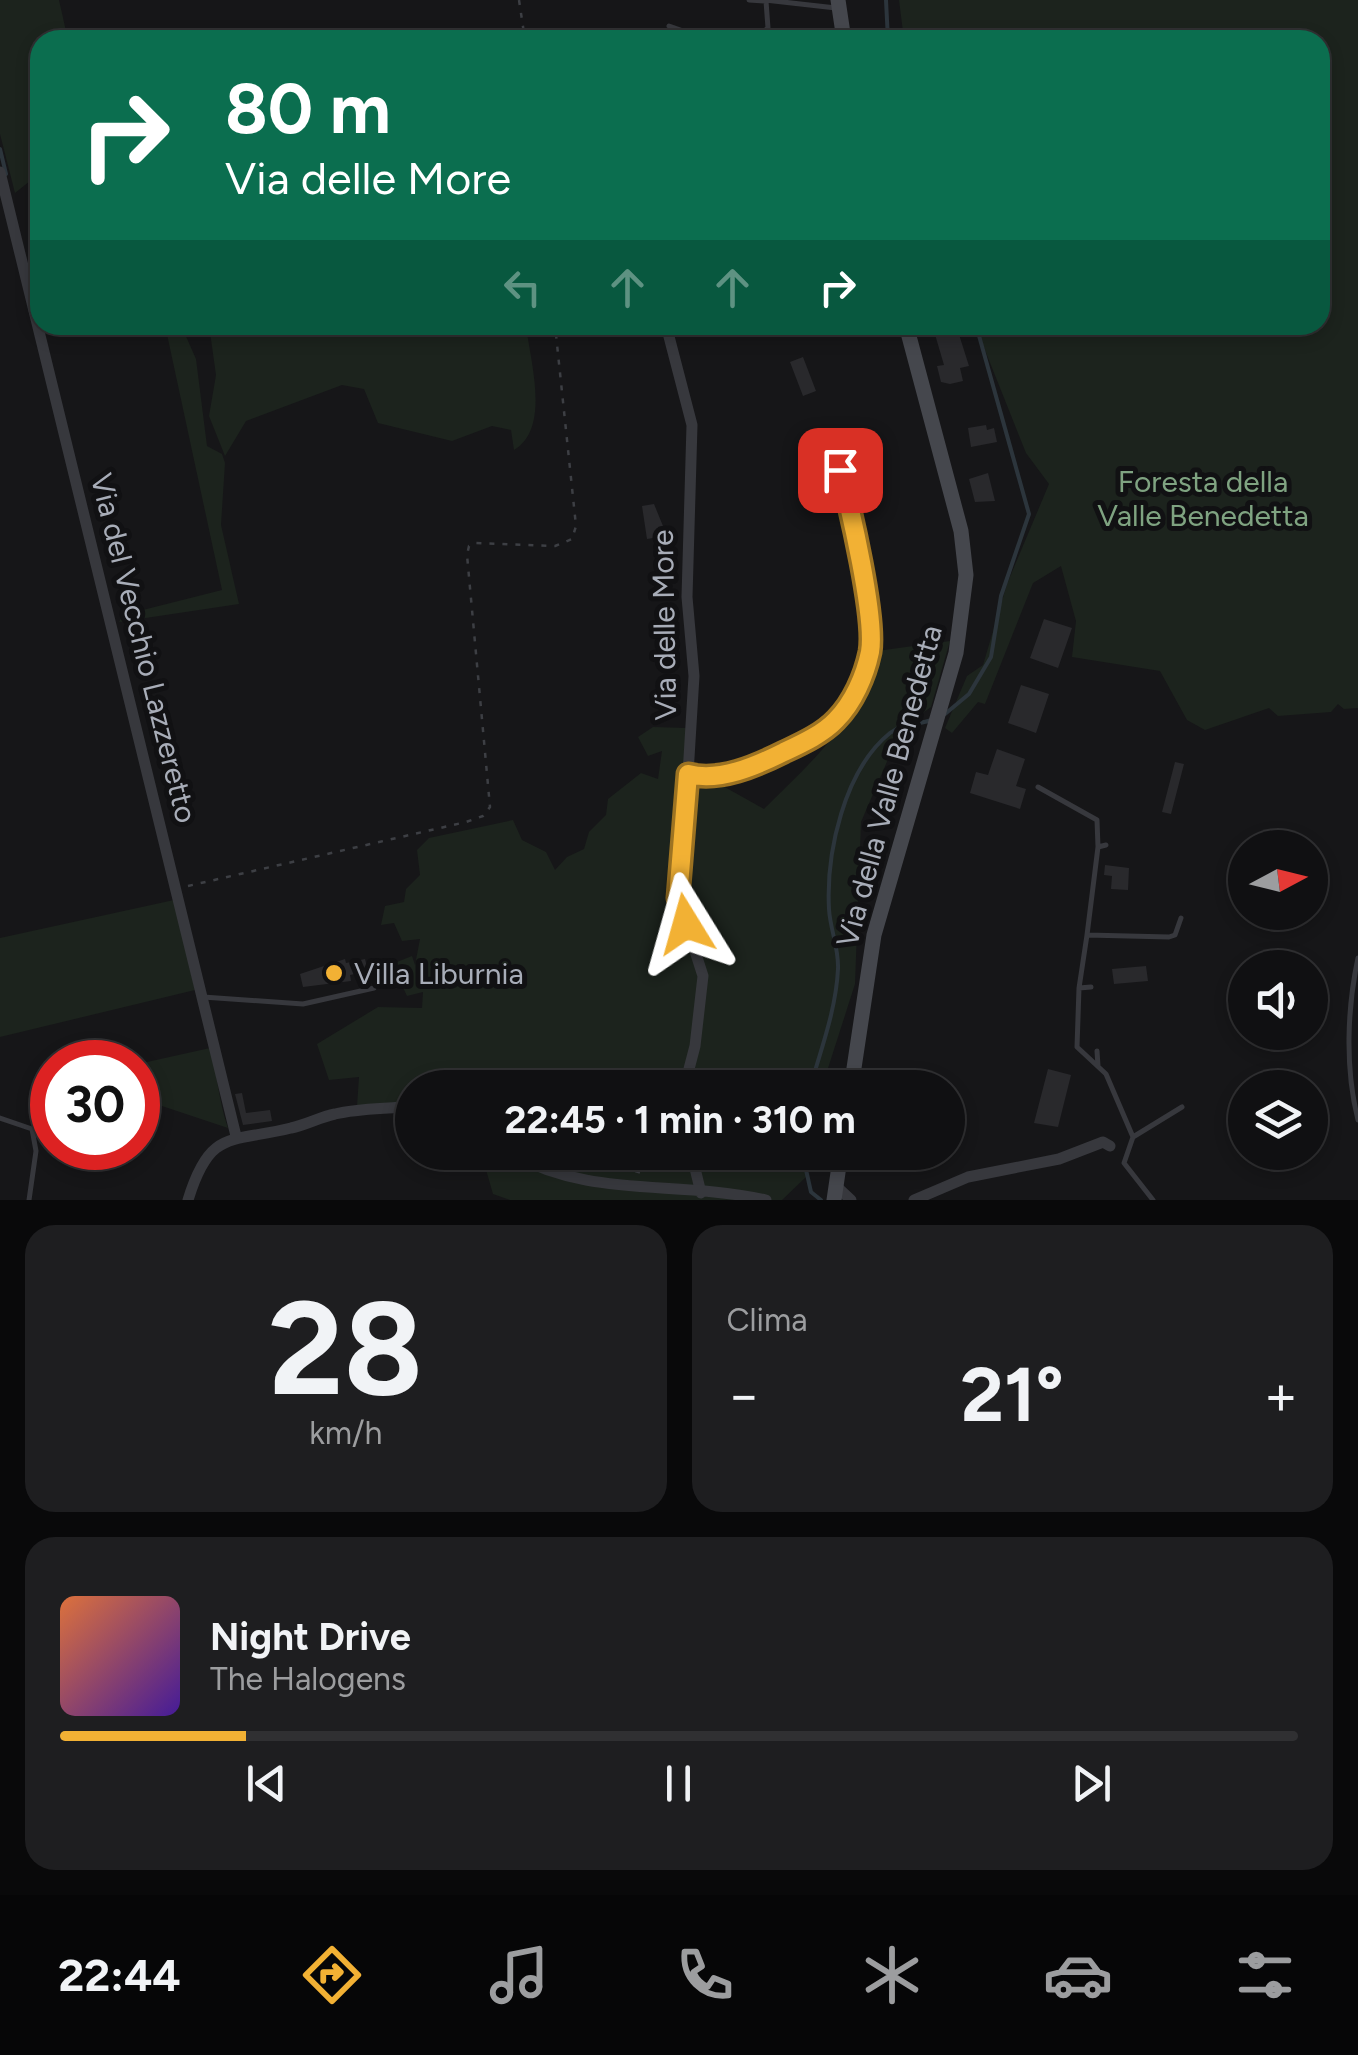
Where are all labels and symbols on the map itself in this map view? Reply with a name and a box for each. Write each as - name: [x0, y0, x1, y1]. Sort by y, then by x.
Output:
- pin: [798, 428, 883, 513]
- park label: Foresta della Valle Benedetta: [1097, 463, 1309, 534]
- street label: Via del Vecchio Lazzeretto: [83, 470, 205, 826]
- street label: Via delle More: [644, 529, 684, 721]
- street label: Via della Valle Benedetta: [828, 621, 950, 951]
- north arrow: [1228, 830, 1328, 930]
- position arrow: [634, 872, 738, 976]
- place label: Villa Liburnia: [354, 955, 524, 992]
- marker: Villa Liburnia: [323, 962, 345, 984]
- speed limit sign: 30: [30, 1040, 160, 1170]

